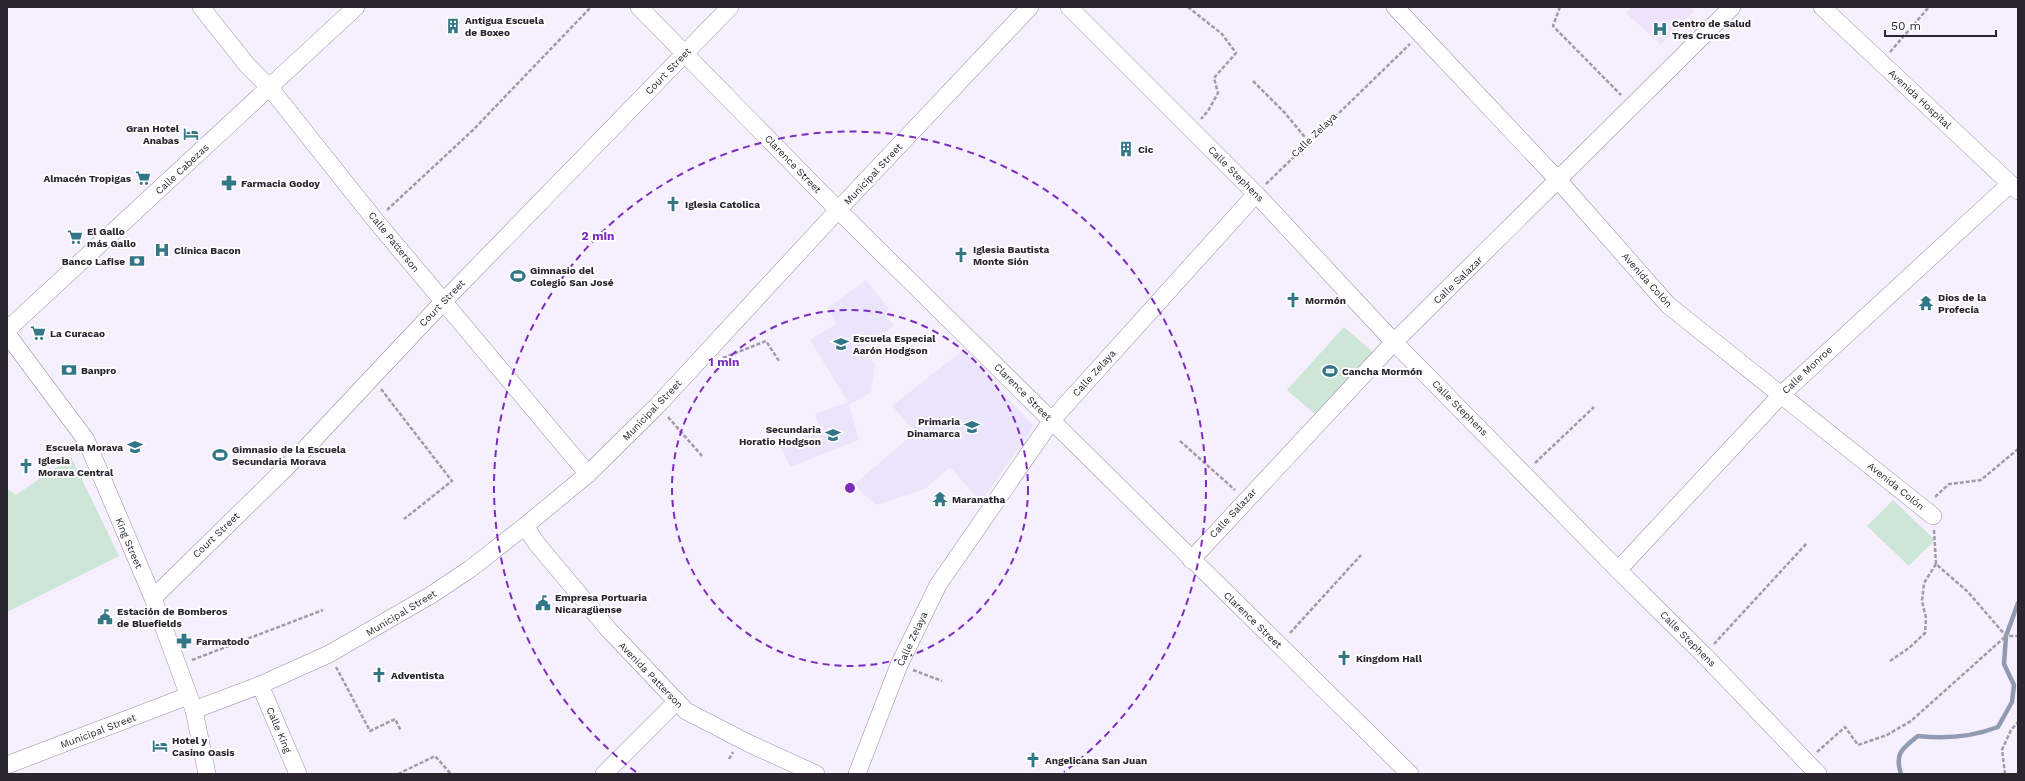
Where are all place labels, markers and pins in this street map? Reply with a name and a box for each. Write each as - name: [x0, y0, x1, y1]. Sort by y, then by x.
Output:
- place label: Antigua Escuela de Boxeo: [465, 15, 544, 38]
- building icon: Antigua Escuela de Boxeo: [444, 17, 462, 35]
- place label: Centro de Salud Tres Cruces: [1672, 18, 1751, 41]
- hospital icon: Centro de Salud Tres Cruces: [1651, 20, 1669, 38]
- place label: Gran Hotel Anabas: [126, 123, 180, 146]
- hotel icon: Gran Hotel Anabas: [182, 125, 200, 143]
- building icon: Cic: [1117, 140, 1135, 158]
- place label: Cic: [1138, 144, 1154, 155]
- supermarket icon: Almacén Tropigas: [134, 169, 152, 187]
- place label: Almacén Tropigas: [43, 173, 132, 184]
- pharmacy icon: Farmacia Godoy: [220, 174, 238, 192]
- place label: Farmacia Godoy: [241, 178, 320, 189]
- church icon: Iglesia Catolica: [664, 195, 682, 213]
- place label: Iglesia Catolica: [685, 199, 760, 210]
- place label: El Gallo más Gallo: [87, 226, 136, 249]
- supermarket icon: El Gallo más Gallo: [66, 228, 84, 246]
- hospital icon: Clínica Bacon: [153, 241, 171, 259]
- place label: Iglesia Bautista Monte Sión: [973, 244, 1049, 267]
- place label: Clínica Bacon: [174, 245, 241, 256]
- church icon: Iglesia Bautista Monte Sión: [952, 246, 970, 264]
- bank icon: Banco Lafise: [128, 252, 146, 270]
- place label: Banco Lafise: [62, 256, 125, 267]
- place label: Gimnasio del Colegio San José: [530, 265, 614, 288]
- sports icon: Gimnasio del Colegio San José: [509, 267, 527, 285]
- church icon: Mormón: [1284, 291, 1302, 309]
- place label: Dios de la Profecía: [1938, 292, 1987, 315]
- temple icon: Dios de la Profecía: [1917, 294, 1935, 312]
- place label: Mormón: [1305, 295, 1346, 306]
- supermarket icon: La Curacao: [29, 324, 47, 342]
- place label: La Curacao: [50, 328, 105, 339]
- place label: Escuela Especial Aarón Hodgson: [853, 333, 936, 356]
- school or university icon: Escuela Especial Aarón Hodgson: [832, 335, 850, 353]
- bank icon: Banpro: [60, 361, 78, 379]
- sports icon: Cancha Mormón: [1321, 362, 1339, 380]
- place label: Banpro: [81, 365, 116, 376]
- place label: Cancha Mormón: [1342, 366, 1422, 377]
- place label: Primaria Dinamarca: [907, 416, 960, 439]
- school or university icon: Primaria Dinamarca: [963, 418, 981, 436]
- place label: Secundaria Horatio Hodgson: [739, 424, 821, 447]
- school or university icon: Secundaria Horatio Hodgson: [824, 426, 842, 444]
- school or university icon: Escuela Morava: [126, 438, 144, 456]
- place label: Escuela Morava: [46, 442, 123, 453]
- place label: Gimnasio de la Escuela Secundaria Morava: [232, 444, 346, 467]
- sports icon: Gimnasio de la Escuela Secundaria Morava: [211, 446, 229, 464]
- place label: Iglesia Morava Central: [38, 455, 114, 478]
- church icon: Iglesia Morava Central: [17, 457, 35, 475]
- centre of rings: [843, 481, 857, 495]
- temple icon: Maranatha: [931, 490, 949, 508]
- place label: Maranatha: [952, 494, 1005, 505]
- place label: Empresa Portuaria Nicaragüense: [555, 592, 647, 615]
- public building icon: Empresa Portuaria Nicaragüense: [534, 594, 552, 612]
- place label: Estación de Bomberos de Bluefields: [117, 606, 228, 629]
- public building icon: Estación de Bomberos de Bluefields: [96, 608, 114, 626]
- pharmacy icon: Farmatodo: [175, 632, 193, 650]
- place label: Farmatodo: [196, 636, 249, 647]
- church icon: Kingdom Hall: [1335, 649, 1353, 667]
- place label: Kingdom Hall: [1356, 653, 1423, 664]
- church icon: Adventista: [370, 666, 388, 684]
- place label: Adventista: [391, 670, 444, 681]
- place label: Hotel y Casino Oasis: [172, 735, 235, 758]
- hotel icon: Hotel y Casino Oasis: [151, 737, 169, 755]
- church icon: Angelicana San Juan: [1024, 751, 1042, 769]
- place label: Angelicana San Juan: [1045, 755, 1147, 766]

